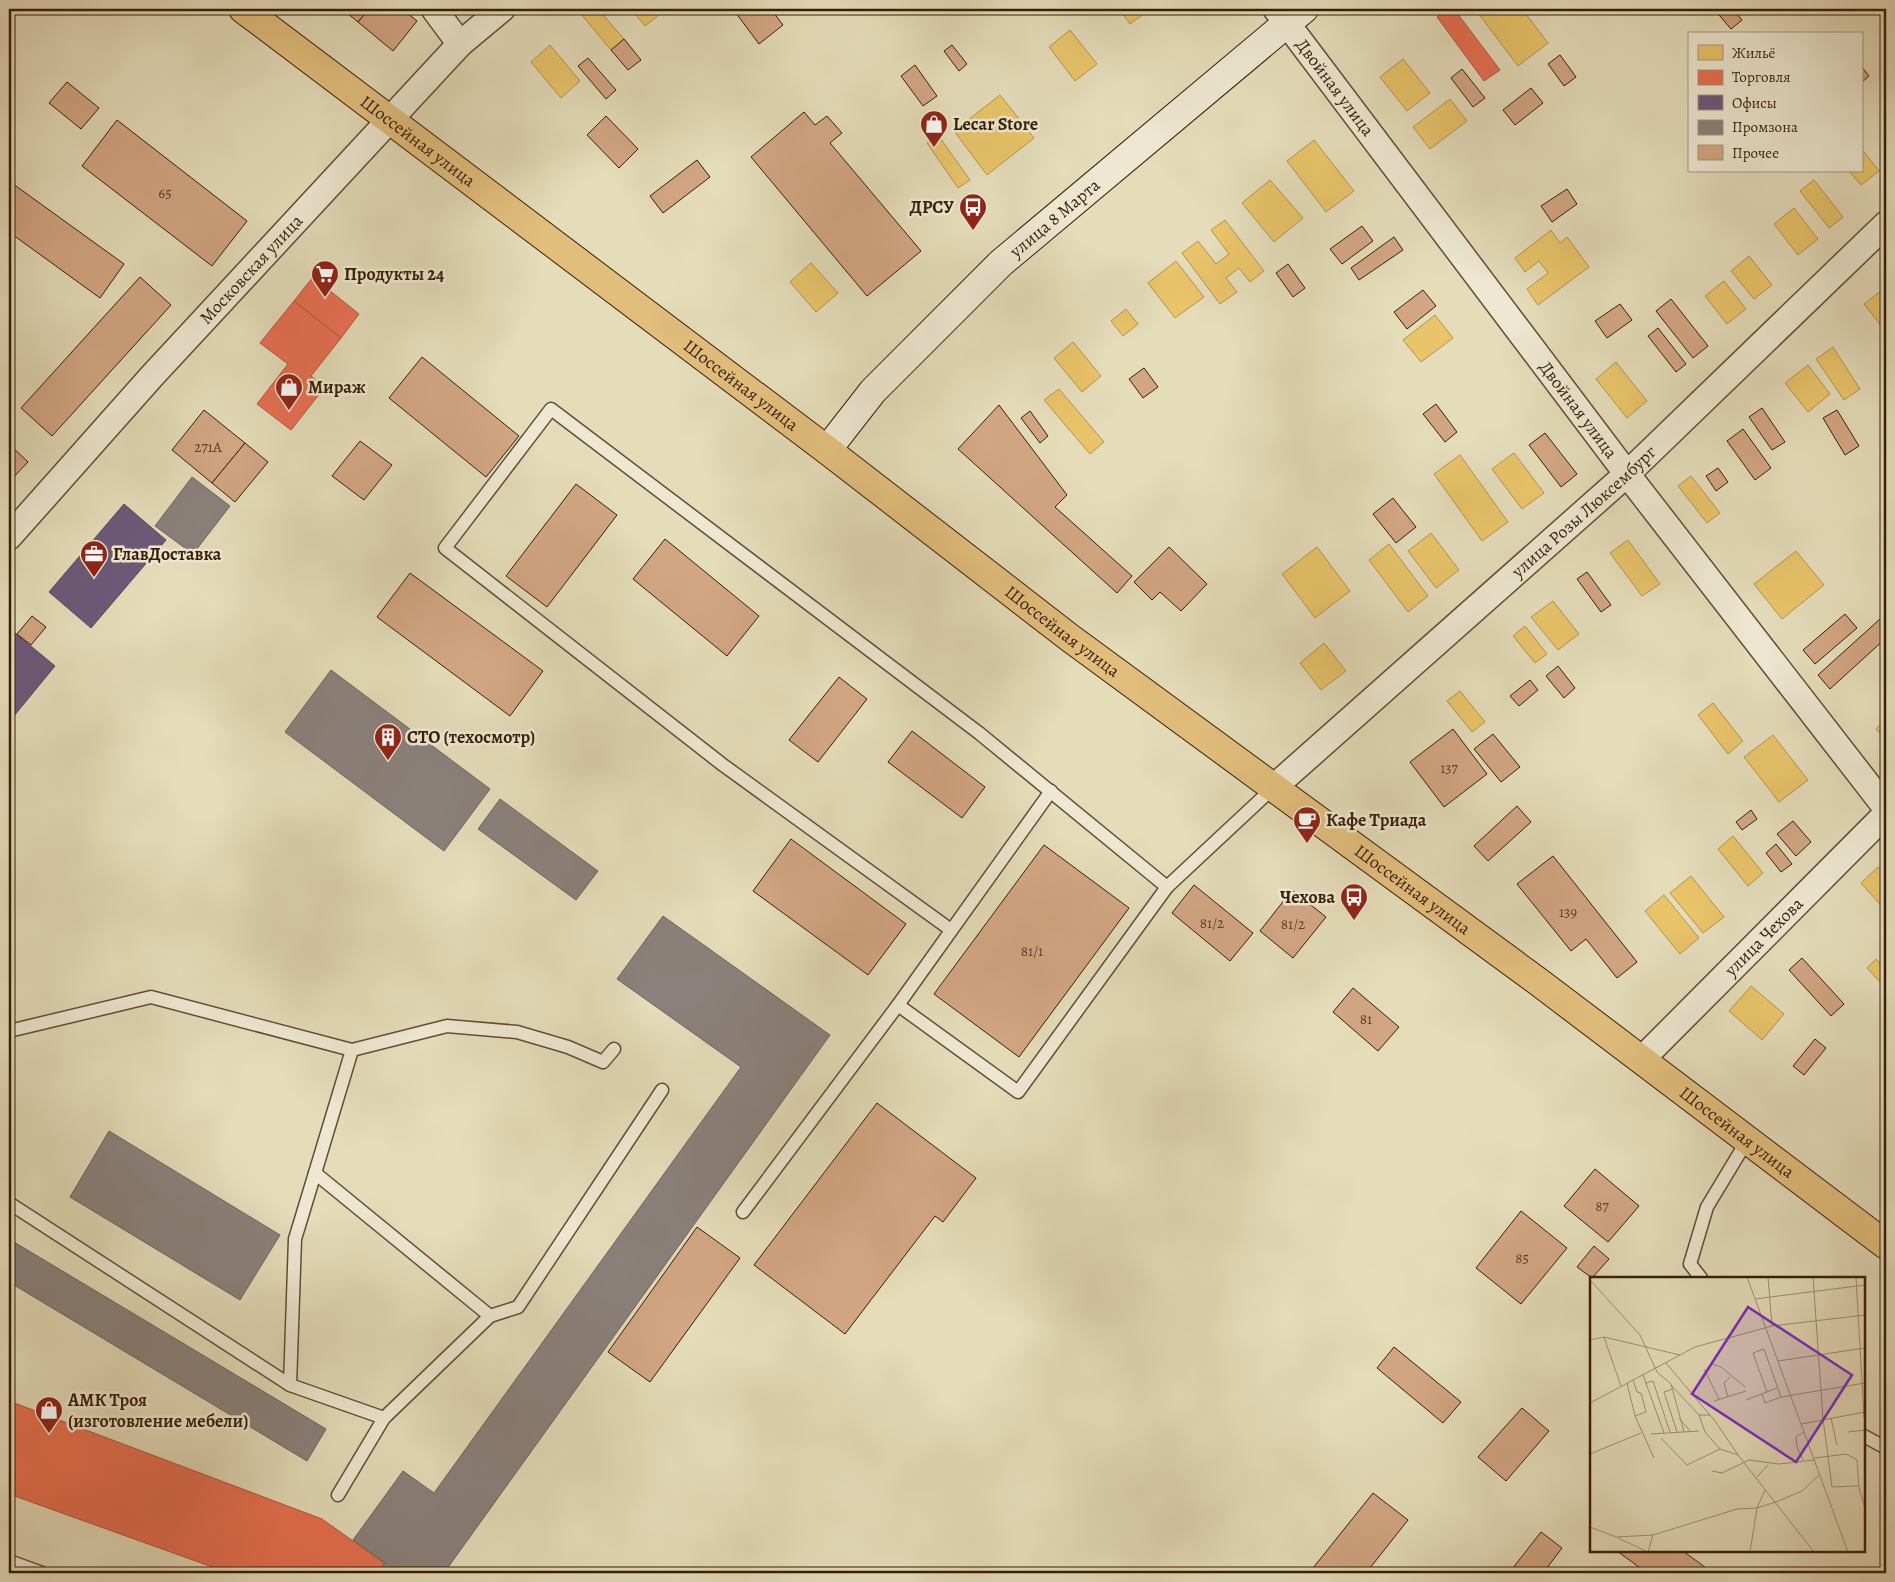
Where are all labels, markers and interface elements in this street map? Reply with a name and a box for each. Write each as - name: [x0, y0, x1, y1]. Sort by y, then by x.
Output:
- legend: [1688, 32, 1862, 172]
- street label: Двойная улица: [1290, 33, 1380, 142]
- text: Жильё: [1732, 43, 1775, 63]
- text: Торговля: [1732, 67, 1790, 87]
- street label: Шоссейная улица: [355, 90, 481, 193]
- text: Офисы: [1732, 93, 1777, 113]
- shop icon: Lecar Store: [919, 109, 949, 148]
- place label: Lecar Store: [953, 112, 1038, 136]
- text: Промзона: [1732, 117, 1798, 137]
- text: Прочее: [1732, 143, 1779, 163]
- street label: улица 8 Марта: [1004, 173, 1106, 263]
- house number: 65: [158, 183, 172, 203]
- bus stop icon: ДРСУ: [958, 192, 988, 231]
- place label: ДРСУ: [910, 195, 954, 219]
- street label: Московская улица: [194, 209, 309, 329]
- supermarket icon: Продукты 24: [310, 259, 340, 298]
- place label: Продукты 24: [344, 262, 445, 286]
- street label: Шоссейная улица: [678, 334, 804, 437]
- street label: Двойная улица: [1534, 356, 1624, 464]
- shop icon: Мираж: [274, 372, 304, 411]
- place label: Мираж: [308, 375, 366, 399]
- house number: 271А: [194, 437, 222, 457]
- street label: улица Розы Люксембург: [1506, 440, 1662, 584]
- office icon: ГлавДоставка: [79, 539, 109, 578]
- place label: ГлавДоставка: [113, 542, 222, 566]
- street label: Шоссейная улица: [1000, 580, 1126, 683]
- building icon: СТО (техосмотр): [373, 722, 403, 761]
- place label: СТО (техосмотр): [407, 725, 535, 749]
- house number: 137: [1440, 758, 1459, 778]
- cafe icon: Кафе Триада: [1292, 805, 1322, 844]
- place label: Кафе Триада: [1326, 808, 1427, 832]
- street label: Шоссейная улица: [1350, 839, 1476, 941]
- bus stop icon: Чехова: [1339, 882, 1369, 921]
- place label: Чехова: [1280, 885, 1335, 909]
- street label: улица Чехова: [1718, 892, 1809, 982]
- house number: 139: [1559, 902, 1577, 922]
- house number: 81/2: [1200, 913, 1224, 933]
- house number: 81/2: [1281, 914, 1305, 934]
- house number: 81/1: [1021, 941, 1043, 961]
- house number: 81: [1360, 1009, 1372, 1029]
- street label: Шоссейная улица: [1674, 1081, 1800, 1184]
- house number: 87: [1595, 1196, 1609, 1216]
- house number: 85: [1515, 1248, 1529, 1268]
- inset map: [1590, 1277, 1865, 1552]
- place label: АМК Троя (изготовление мебели): [67, 1388, 249, 1433]
- shop icon: АМК Троя (изготовление мебели): [34, 1395, 64, 1434]

